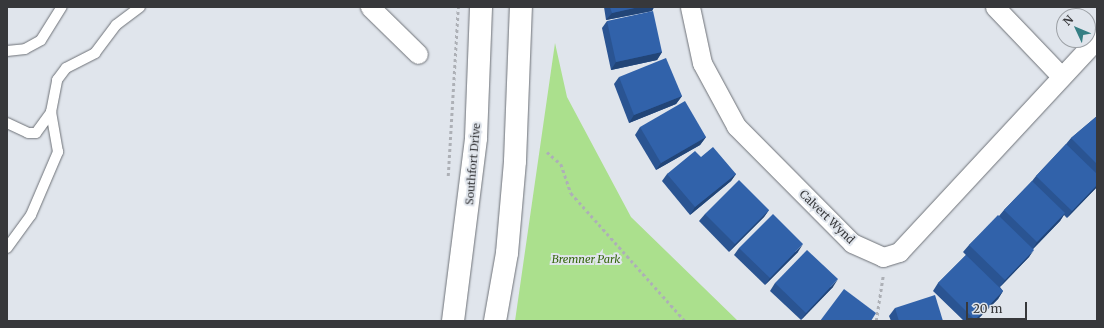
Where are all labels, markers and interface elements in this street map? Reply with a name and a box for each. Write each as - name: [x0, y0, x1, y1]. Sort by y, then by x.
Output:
- north arrow: [1056, 8, 1096, 48]
- text: N: [1060, 12, 1076, 28]
- street label: Southfort Drive: [463, 123, 483, 205]
- street label: Calvert Wynd: [797, 187, 857, 247]
- park label: Bremner Park: [552, 252, 620, 266]
- scale bar: [968, 294, 1029, 320]
- text: 20 m: [973, 301, 1002, 316]

